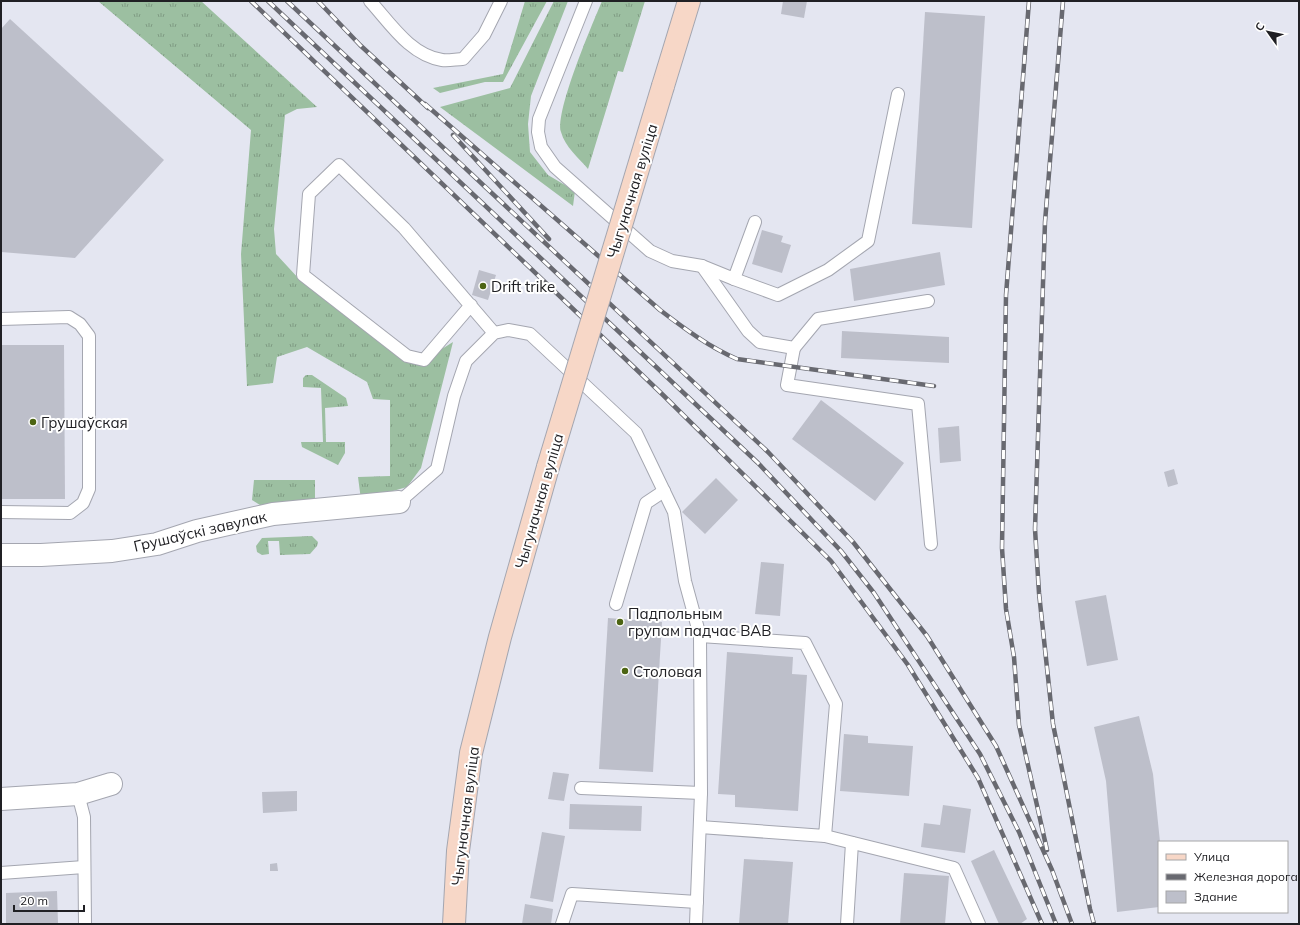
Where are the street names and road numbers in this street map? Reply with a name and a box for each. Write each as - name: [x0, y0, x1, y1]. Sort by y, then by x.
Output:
- street label: Чыгуначная вуліца: [602, 121, 662, 261]
- street label: Чыгуначная вуліца: [511, 431, 567, 571]
- street label: Грушаўскі завулак: [132, 506, 269, 556]
- street label: Чыгуначная вуліца: [447, 745, 483, 887]

